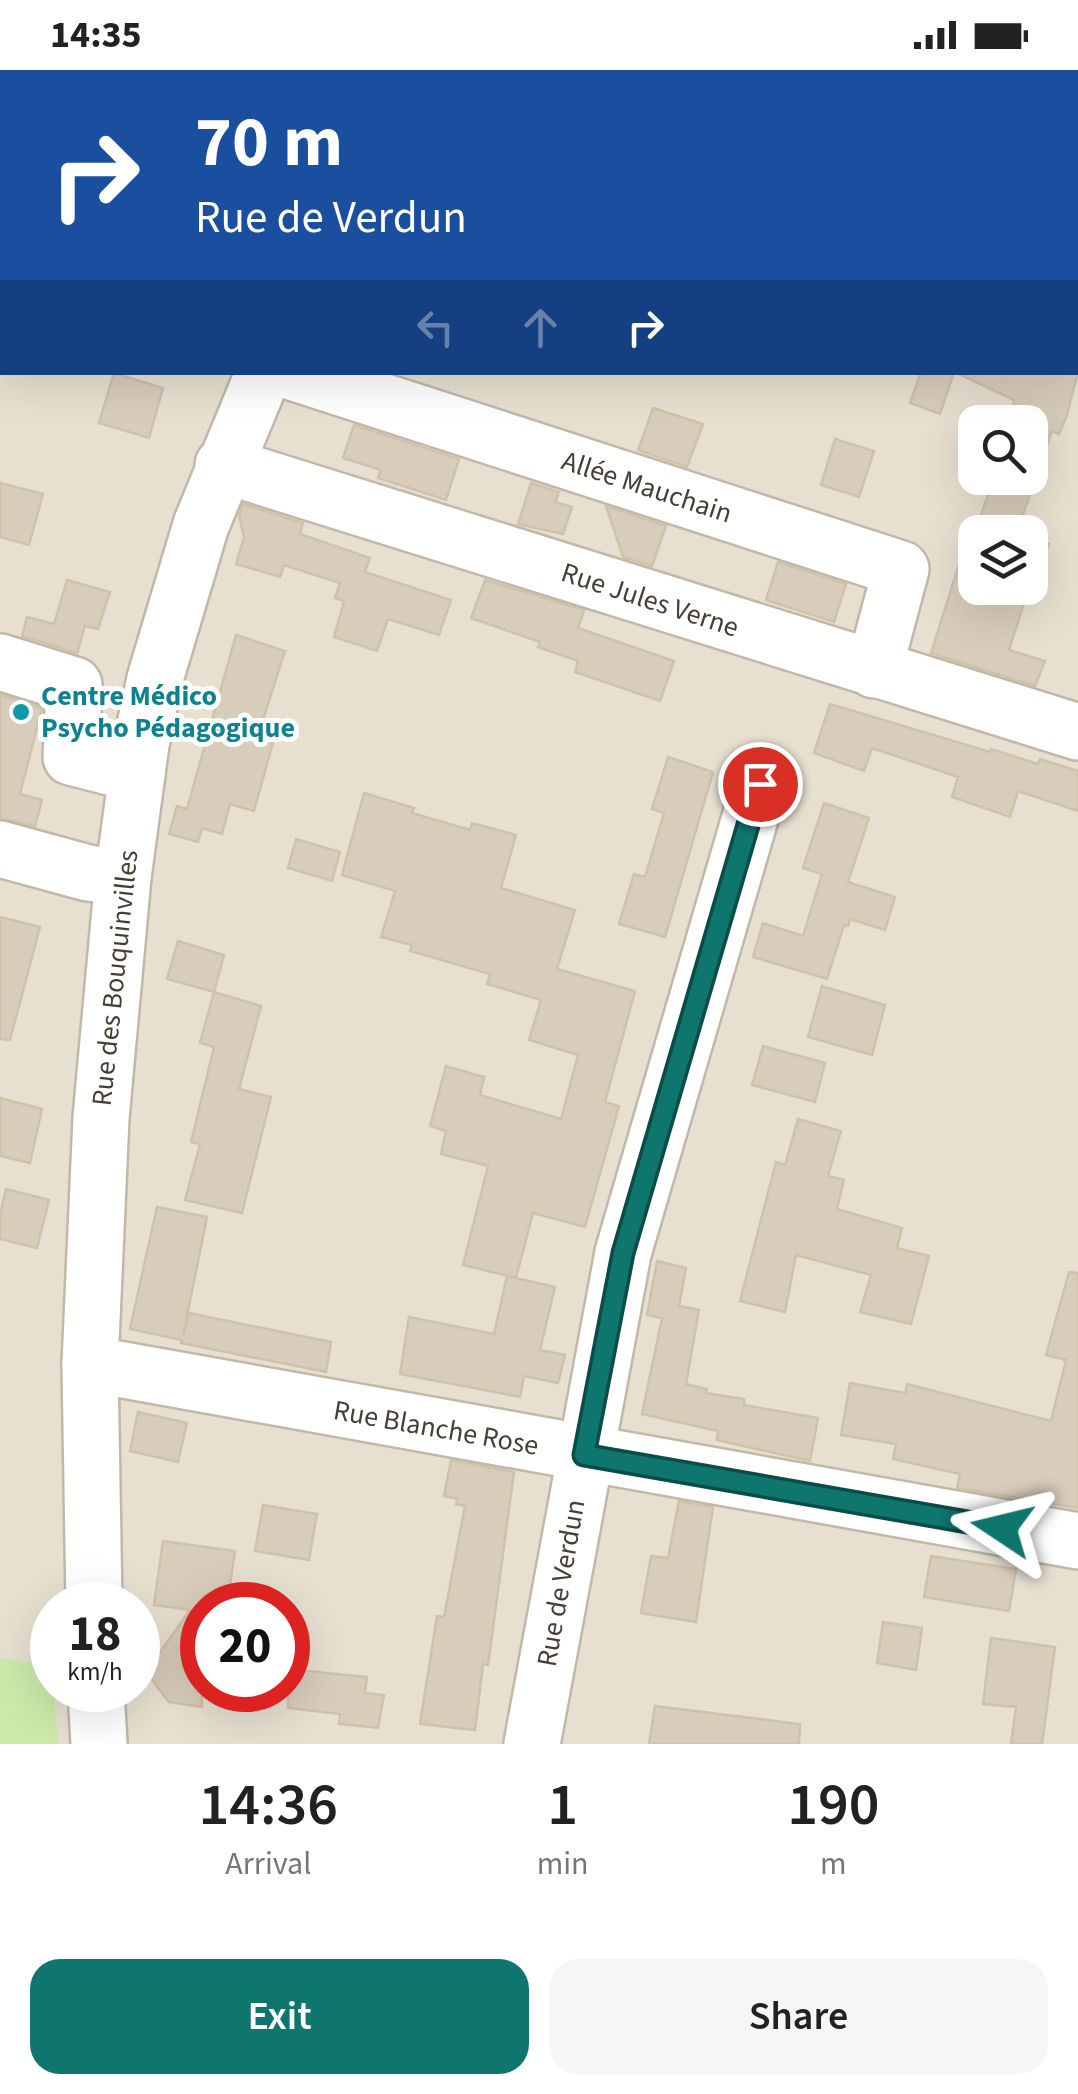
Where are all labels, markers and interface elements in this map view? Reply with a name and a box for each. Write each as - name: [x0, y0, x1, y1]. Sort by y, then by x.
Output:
- text: 14:35: [50, 8, 142, 62]
- text: 70 m: [195, 93, 343, 193]
- icon: right: [30, 110, 160, 240]
- text: Rue de Verdun: [195, 186, 467, 250]
- icon: left: [408, 300, 463, 355]
- icon: ahead: [513, 300, 568, 355]
- icon: right: [618, 300, 673, 355]
- map controls: [958, 405, 1048, 605]
- button: search: [958, 405, 1048, 495]
- street label: Allée Mauchain: [557, 441, 737, 533]
- button: layers: [958, 515, 1048, 605]
- street label: Rue Jules Verne: [556, 552, 744, 648]
- place label: Centre Médico Psycho Pédagogique: [41, 676, 295, 748]
- marker: Centre Médico Psycho Pédagogique: [10, 701, 32, 723]
- pin: [718, 742, 803, 827]
- icon: arrive: [733, 757, 788, 812]
- street label: Rue des Bouquinvilles: [82, 848, 148, 1108]
- street label: Rue Blanche Rose: [330, 1390, 542, 1466]
- position arrow: [950, 1476, 1054, 1580]
- street label: Rue de Verdun: [527, 1496, 595, 1670]
- speed limit sign: 20: [180, 1582, 310, 1712]
- text: 18: [69, 1599, 121, 1670]
- text: km/h: [67, 1654, 123, 1690]
- text: 14:36: [199, 1763, 338, 1848]
- text: 1: [547, 1763, 578, 1848]
- text: 190: [787, 1763, 879, 1848]
- text: Arrival: [225, 1841, 311, 1887]
- text: min: [537, 1841, 589, 1887]
- text: m: [820, 1841, 847, 1887]
- button: Exit: [30, 1959, 529, 2074]
- button: Share: [549, 1959, 1048, 2074]

